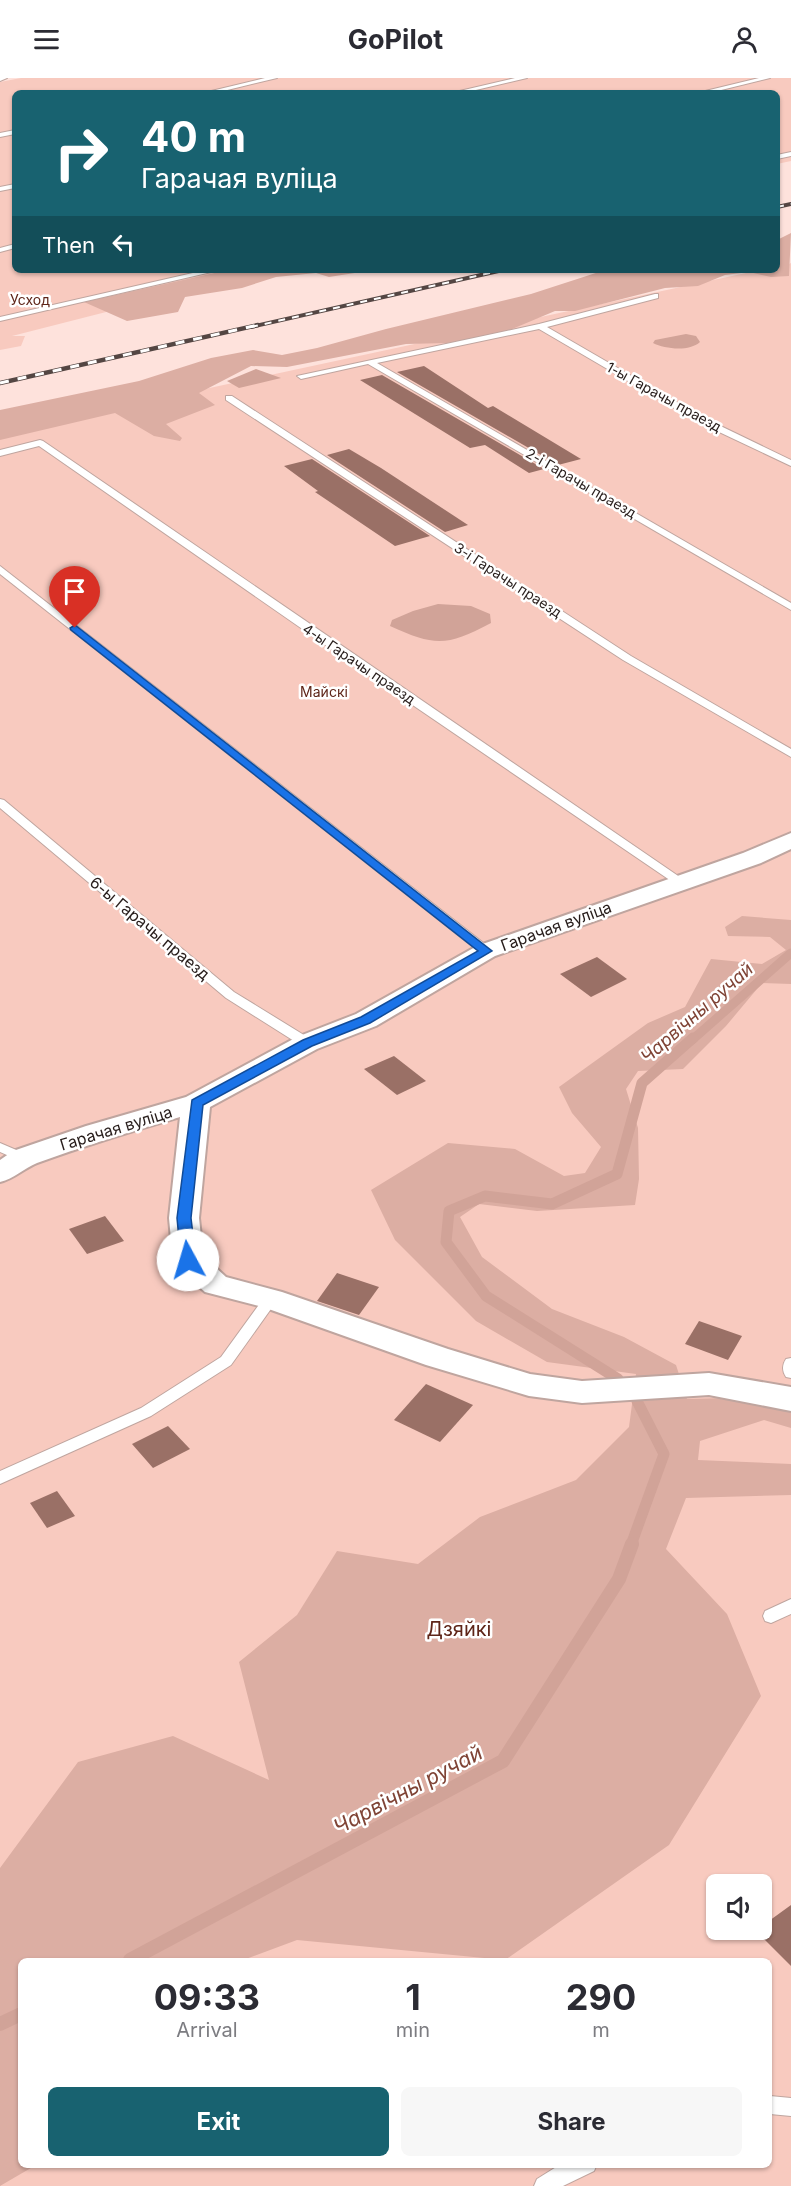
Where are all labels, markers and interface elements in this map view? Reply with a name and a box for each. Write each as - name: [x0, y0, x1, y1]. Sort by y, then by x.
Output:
- icon: menu: [30, 23, 63, 56]
- text: GoPilot: [348, 23, 443, 56]
- icon: person: [728, 23, 761, 56]
- text: 40 m: [141, 111, 246, 162]
- icon: right: [42, 114, 120, 192]
- text: Гарачая вуліца: [141, 162, 338, 195]
- icon: left: [107, 228, 140, 261]
- text: Then: [42, 232, 95, 258]
- park label: Усход: [10, 291, 50, 308]
- street label: 1-ы Гарачы праезд: [604, 358, 725, 435]
- street label: 2-і Гарачы праезд: [523, 444, 640, 521]
- street label: 3-і Гарачы праезд: [451, 538, 565, 621]
- pin: [49, 566, 100, 628]
- icon: arrive: [58, 575, 91, 608]
- street label: 4-ы Гарачы праезд: [300, 620, 419, 708]
- park label: Майскі: [300, 683, 348, 700]
- street label: 6-ы Гарачы праезд: [86, 872, 214, 984]
- street label: Гарачая вуліца: [498, 897, 614, 955]
- water label: Чарвічны ручай: [636, 958, 757, 1067]
- street label: Гарачая вуліца: [57, 1101, 175, 1155]
- position arrow: [156, 1228, 220, 1292]
- park label: Дзяйкі: [427, 1617, 491, 1641]
- water label: Чарвічны ручай: [329, 1740, 486, 1839]
- map controls: [706, 1874, 772, 1940]
- button: sound: [706, 1874, 772, 1940]
- text: 09:33: [154, 1975, 260, 2019]
- text: 1: [405, 1975, 421, 2019]
- text: 290: [566, 1975, 636, 2019]
- text: Arrival: [176, 2018, 238, 2042]
- text: min: [396, 2018, 430, 2042]
- text: m: [592, 2018, 610, 2042]
- button: Exit: [48, 2087, 389, 2156]
- button: Share: [401, 2087, 742, 2156]

